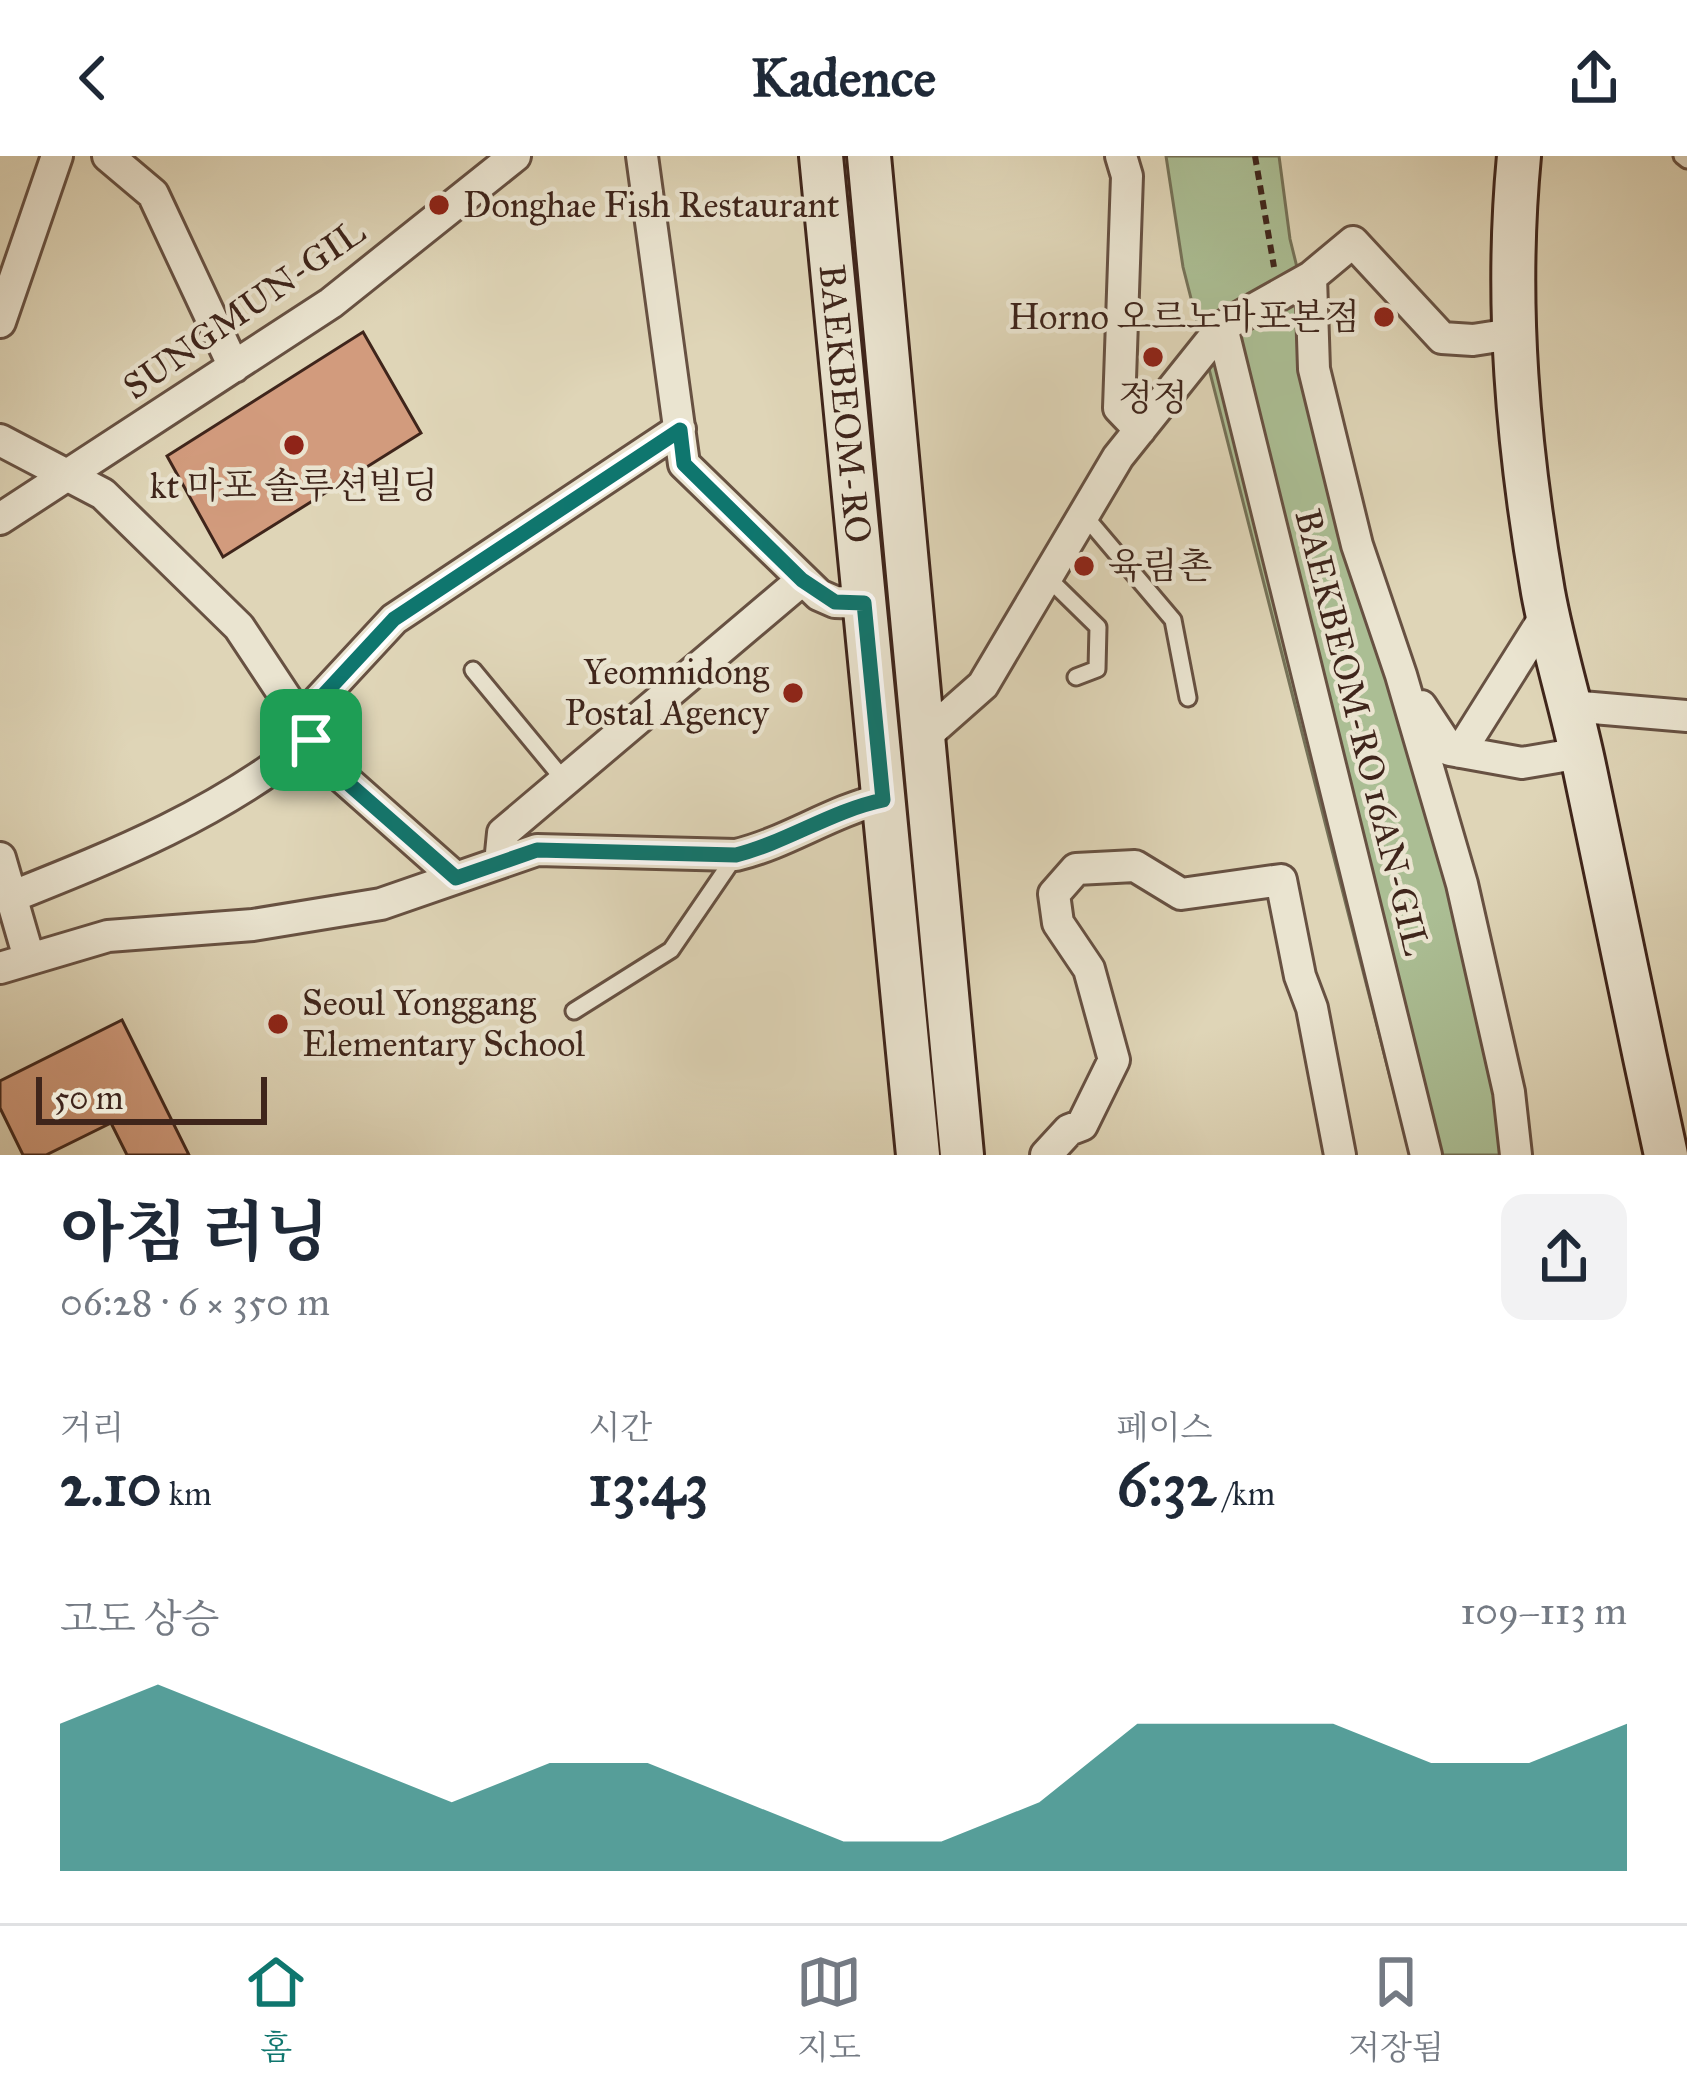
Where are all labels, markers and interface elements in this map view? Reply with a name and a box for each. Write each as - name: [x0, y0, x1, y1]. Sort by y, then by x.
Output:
- icon: back: [60, 45, 126, 111]
- text: Kadence: [751, 45, 936, 111]
- icon: share: [1561, 45, 1627, 111]
- place label: Donghae Fish Restaurant: [463, 183, 840, 227]
- marker: Donghae Fish Restaurant: [426, 192, 452, 218]
- street label: SUNGMUN-GIL: [115, 209, 374, 409]
- street label: BAEKBEOM-RO: [810, 263, 880, 545]
- place label: Horno 오르노마포본점: [1008, 295, 1360, 339]
- marker: Horno 오르노마포본점: [1371, 304, 1397, 330]
- marker: 정정: [1140, 344, 1166, 370]
- place label: 정정: [1118, 376, 1188, 420]
- marker: kt 마포 솔루션빌딩: [281, 432, 307, 458]
- place label: kt 마포 솔루션빌딩: [150, 464, 438, 508]
- street label: BAEKBEOM-RO 16AN-GIL: [1285, 505, 1439, 960]
- place label: 육림촌: [1108, 544, 1213, 588]
- marker: 육림촌: [1071, 553, 1097, 579]
- place label: Yeomnidong Postal Agency: [565, 650, 770, 735]
- marker: Yeomnidong Postal Agency: [780, 680, 806, 706]
- pin: [260, 689, 362, 791]
- icon: arrive: [278, 707, 344, 773]
- place label: Seoul Yonggang Elementary School: [302, 981, 585, 1066]
- marker: Seoul Yonggang Elementary School: [265, 1011, 291, 1037]
- scale bar: [36, 1071, 267, 1124]
- text: 50 m: [54, 1078, 123, 1118]
- text: 아침 러닝: [60, 1192, 329, 1273]
- button: share: [1501, 1194, 1627, 1320]
- text: 06:28 · 6 × 350 m: [60, 1278, 330, 1326]
- text: 거리: [60, 1408, 124, 1448]
- text: 시간: [588, 1408, 652, 1448]
- text: 페이스: [1117, 1408, 1212, 1448]
- text: 2.10: [60, 1448, 162, 1521]
- text: 13:43: [588, 1448, 709, 1521]
- text: 6:32: [1117, 1448, 1216, 1521]
- text: km: [162, 1474, 212, 1514]
- text: /km: [1216, 1474, 1275, 1514]
- text: 109–113 m: [1460, 1587, 1627, 1635]
- text: 고도 상승: [60, 1595, 219, 1643]
- tab: 홈: [243, 1949, 309, 2068]
- tab: 지도: [796, 1949, 862, 2068]
- tab: 저장됨: [1348, 1949, 1444, 2068]

